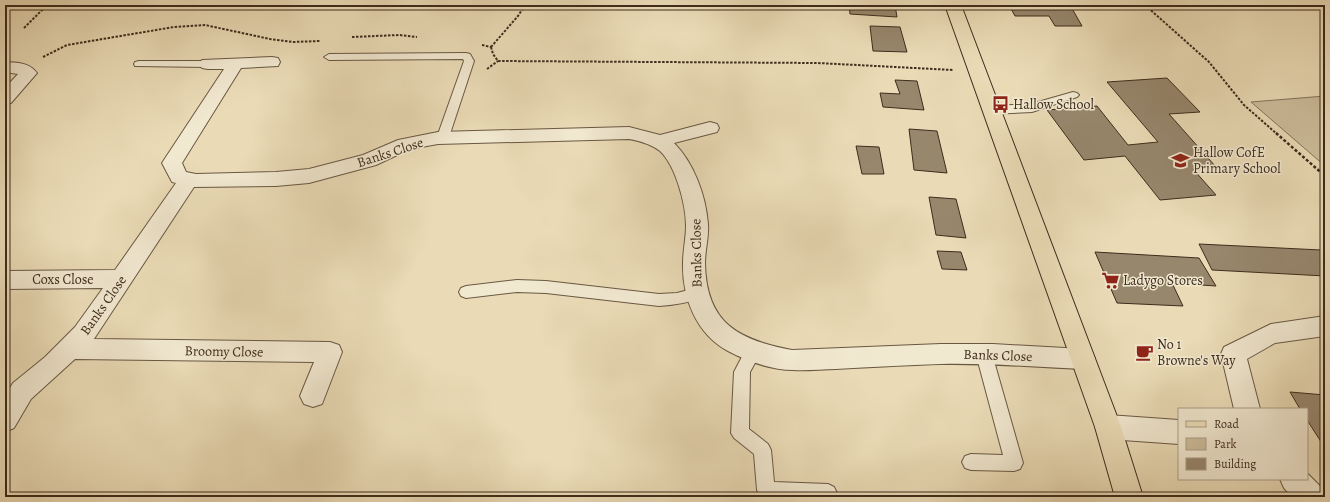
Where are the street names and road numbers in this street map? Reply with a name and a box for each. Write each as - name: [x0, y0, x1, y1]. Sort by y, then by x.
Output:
- street label: Banks Close: [354, 133, 426, 172]
- street label: Banks Close: [686, 218, 707, 288]
- street label: Coxs Close: [32, 270, 94, 289]
- street label: Banks Close: [76, 272, 131, 339]
- street label: Broomy Close: [184, 341, 264, 362]
- street label: Banks Close: [963, 345, 1033, 366]

